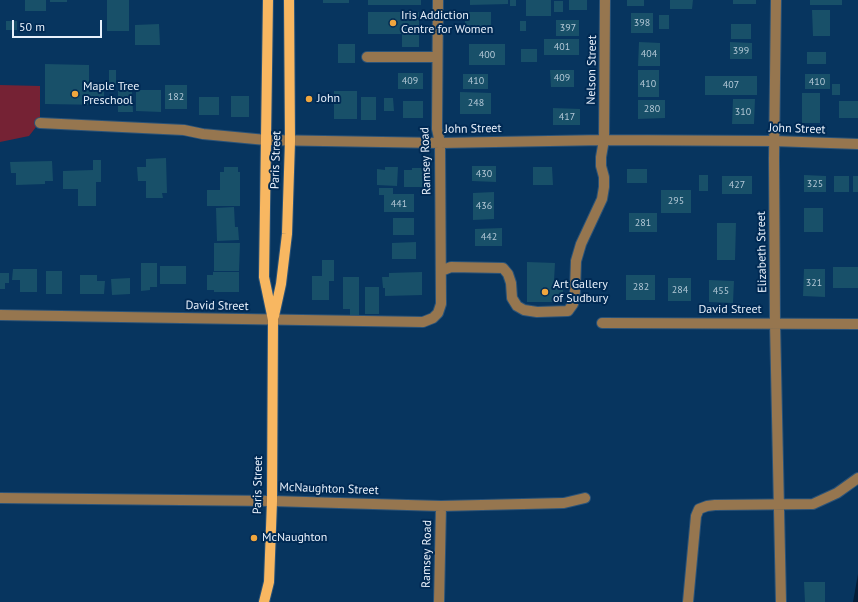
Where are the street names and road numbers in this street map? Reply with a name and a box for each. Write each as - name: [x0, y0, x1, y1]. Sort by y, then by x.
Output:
- street label: Nelson Street: [584, 35, 600, 105]
- street label: John Street: [444, 121, 502, 137]
- street label: John Street: [768, 121, 826, 137]
- street label: Ramsey Road: [418, 127, 434, 195]
- street label: Paris Street: [268, 131, 284, 189]
- street label: Elizabeth Street: [754, 211, 770, 293]
- street label: David Street: [185, 298, 249, 314]
- street label: David Street: [698, 303, 762, 317]
- street label: Paris Street: [250, 456, 266, 514]
- street label: McNaughton Street: [279, 480, 379, 498]
- street label: Ramsey Road: [419, 520, 435, 588]

